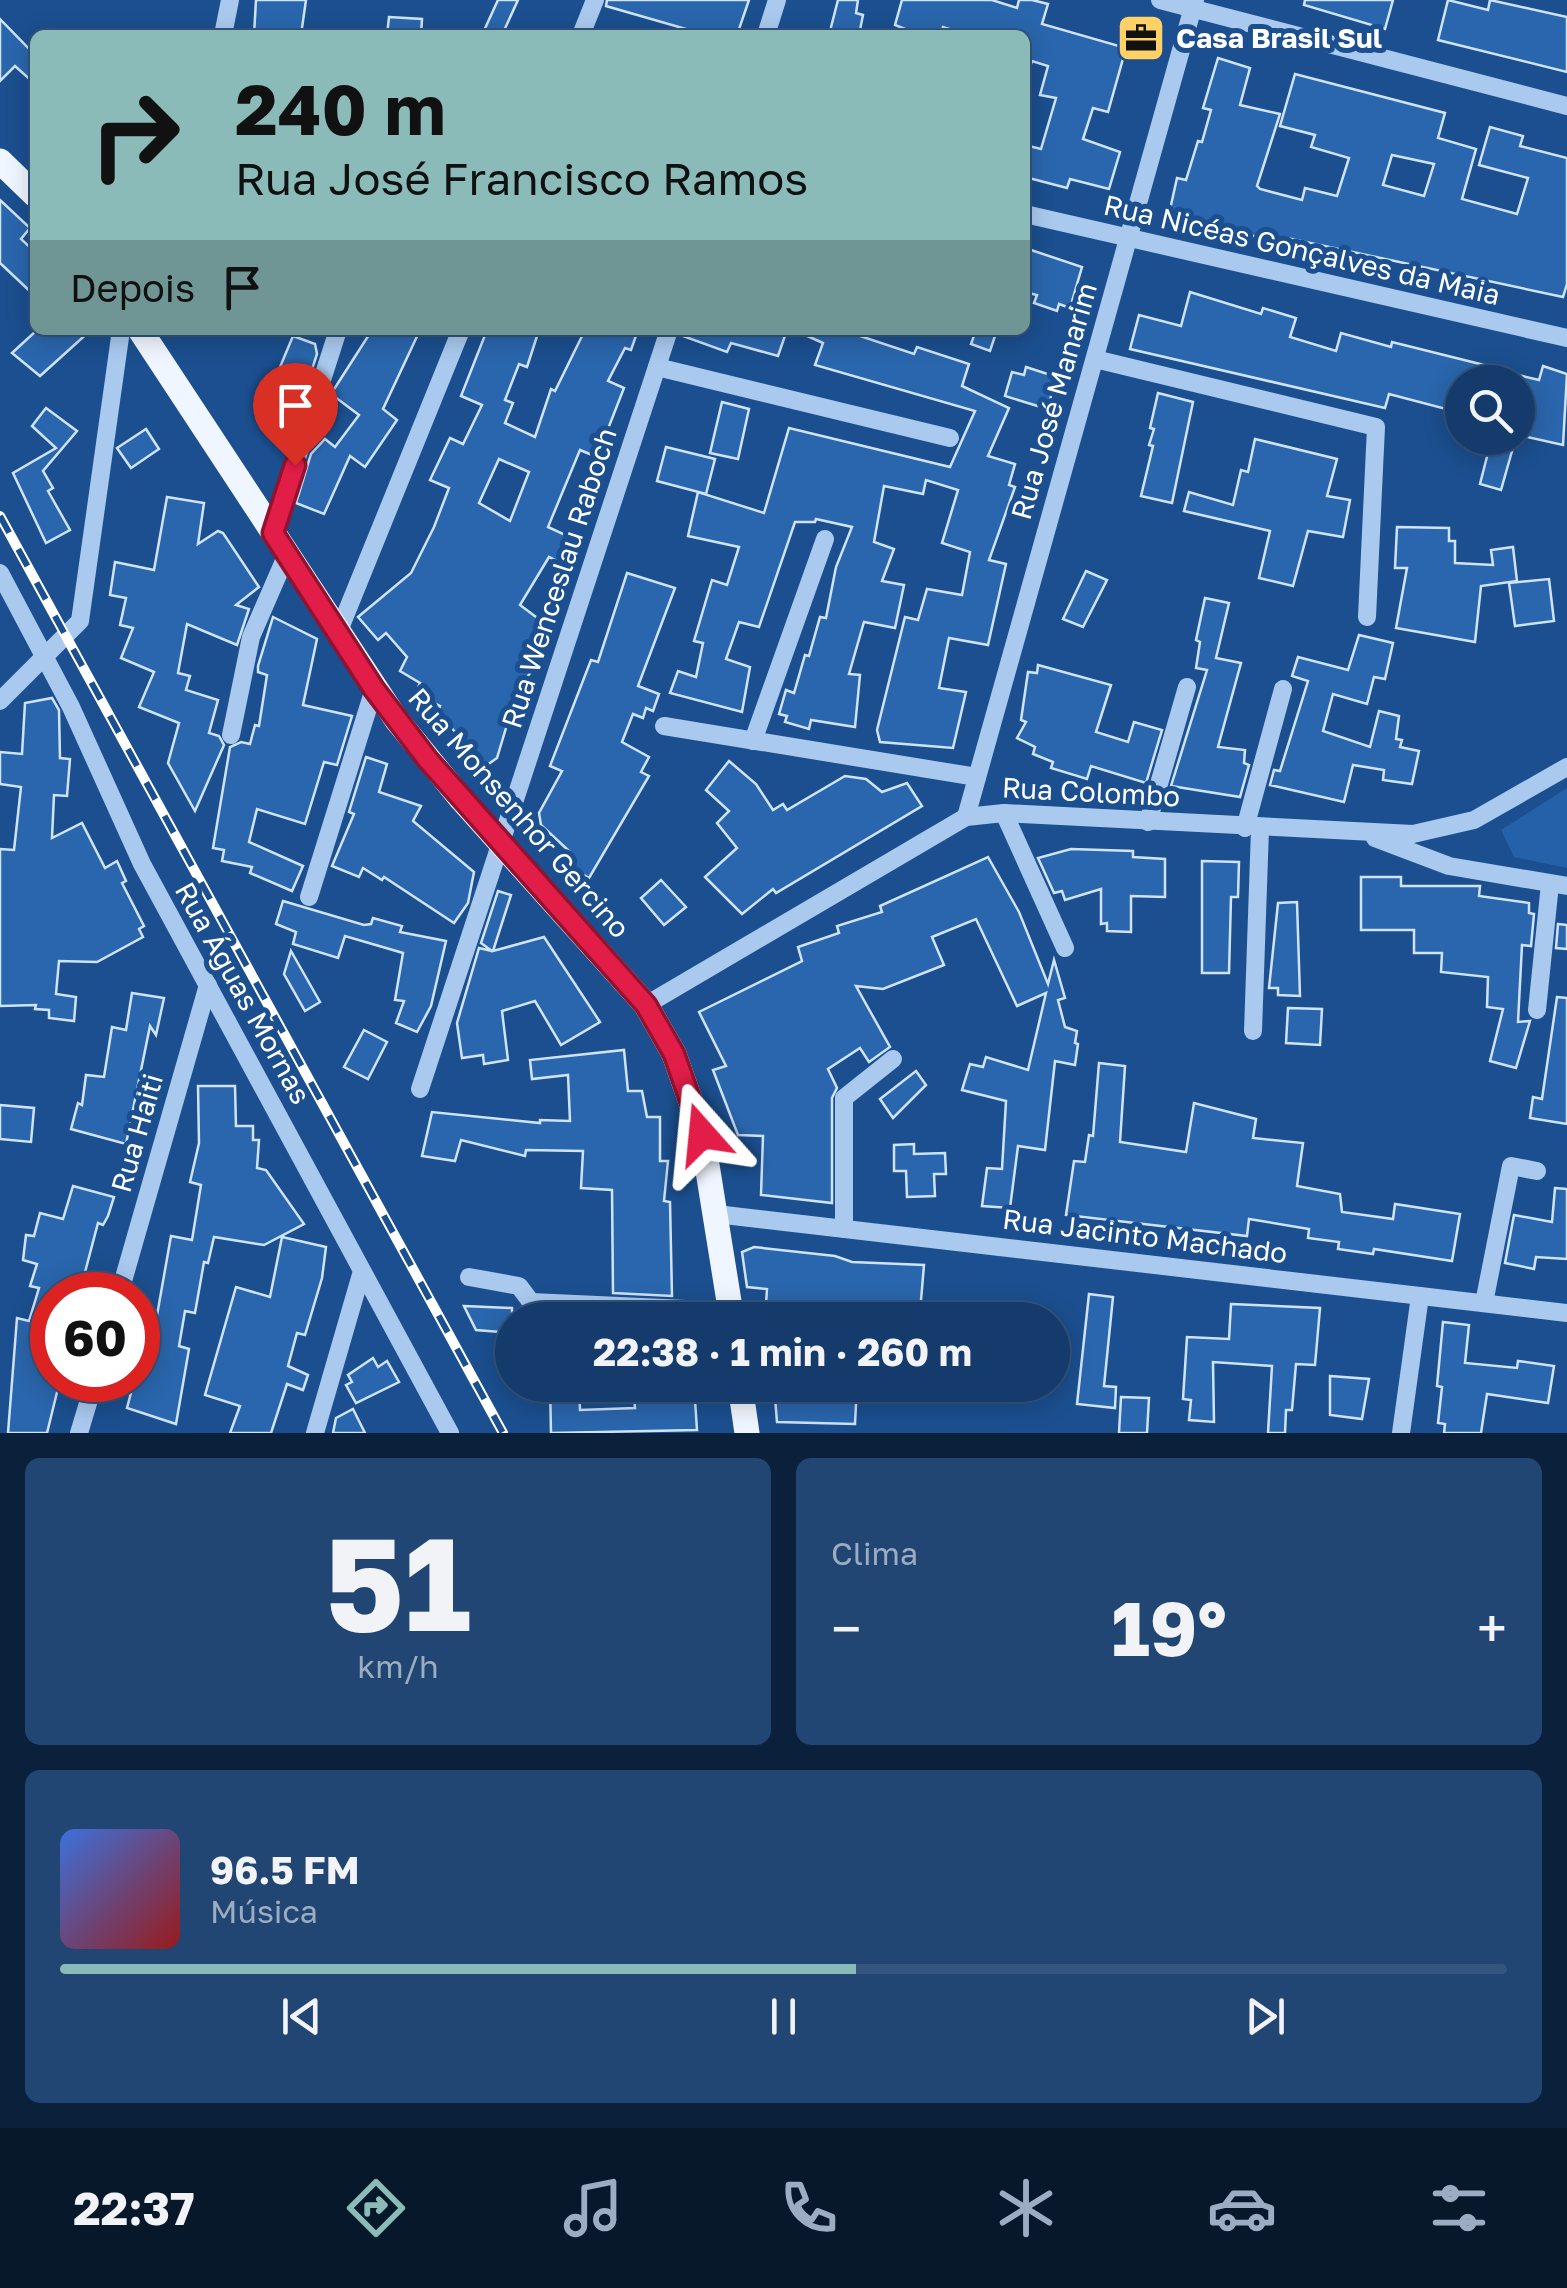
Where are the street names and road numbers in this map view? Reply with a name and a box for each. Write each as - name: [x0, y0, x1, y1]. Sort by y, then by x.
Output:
- street label: Rua Nicéas Gonçalves da Maia: [1101, 188, 1504, 311]
- street label: Rua José Manarim: [1004, 279, 1103, 523]
- street label: Rua Wenceslau Raboch: [494, 424, 623, 732]
- street label: Rua Monsenhor Gercino: [402, 681, 637, 944]
- street label: Rua Colombo: [1001, 770, 1181, 813]
- street label: Rua Águas Mornas: [169, 876, 318, 1109]
- street label: Rua Haiti: [104, 1070, 169, 1196]
- street label: Rua Jacinto Machado: [1001, 1202, 1289, 1269]

